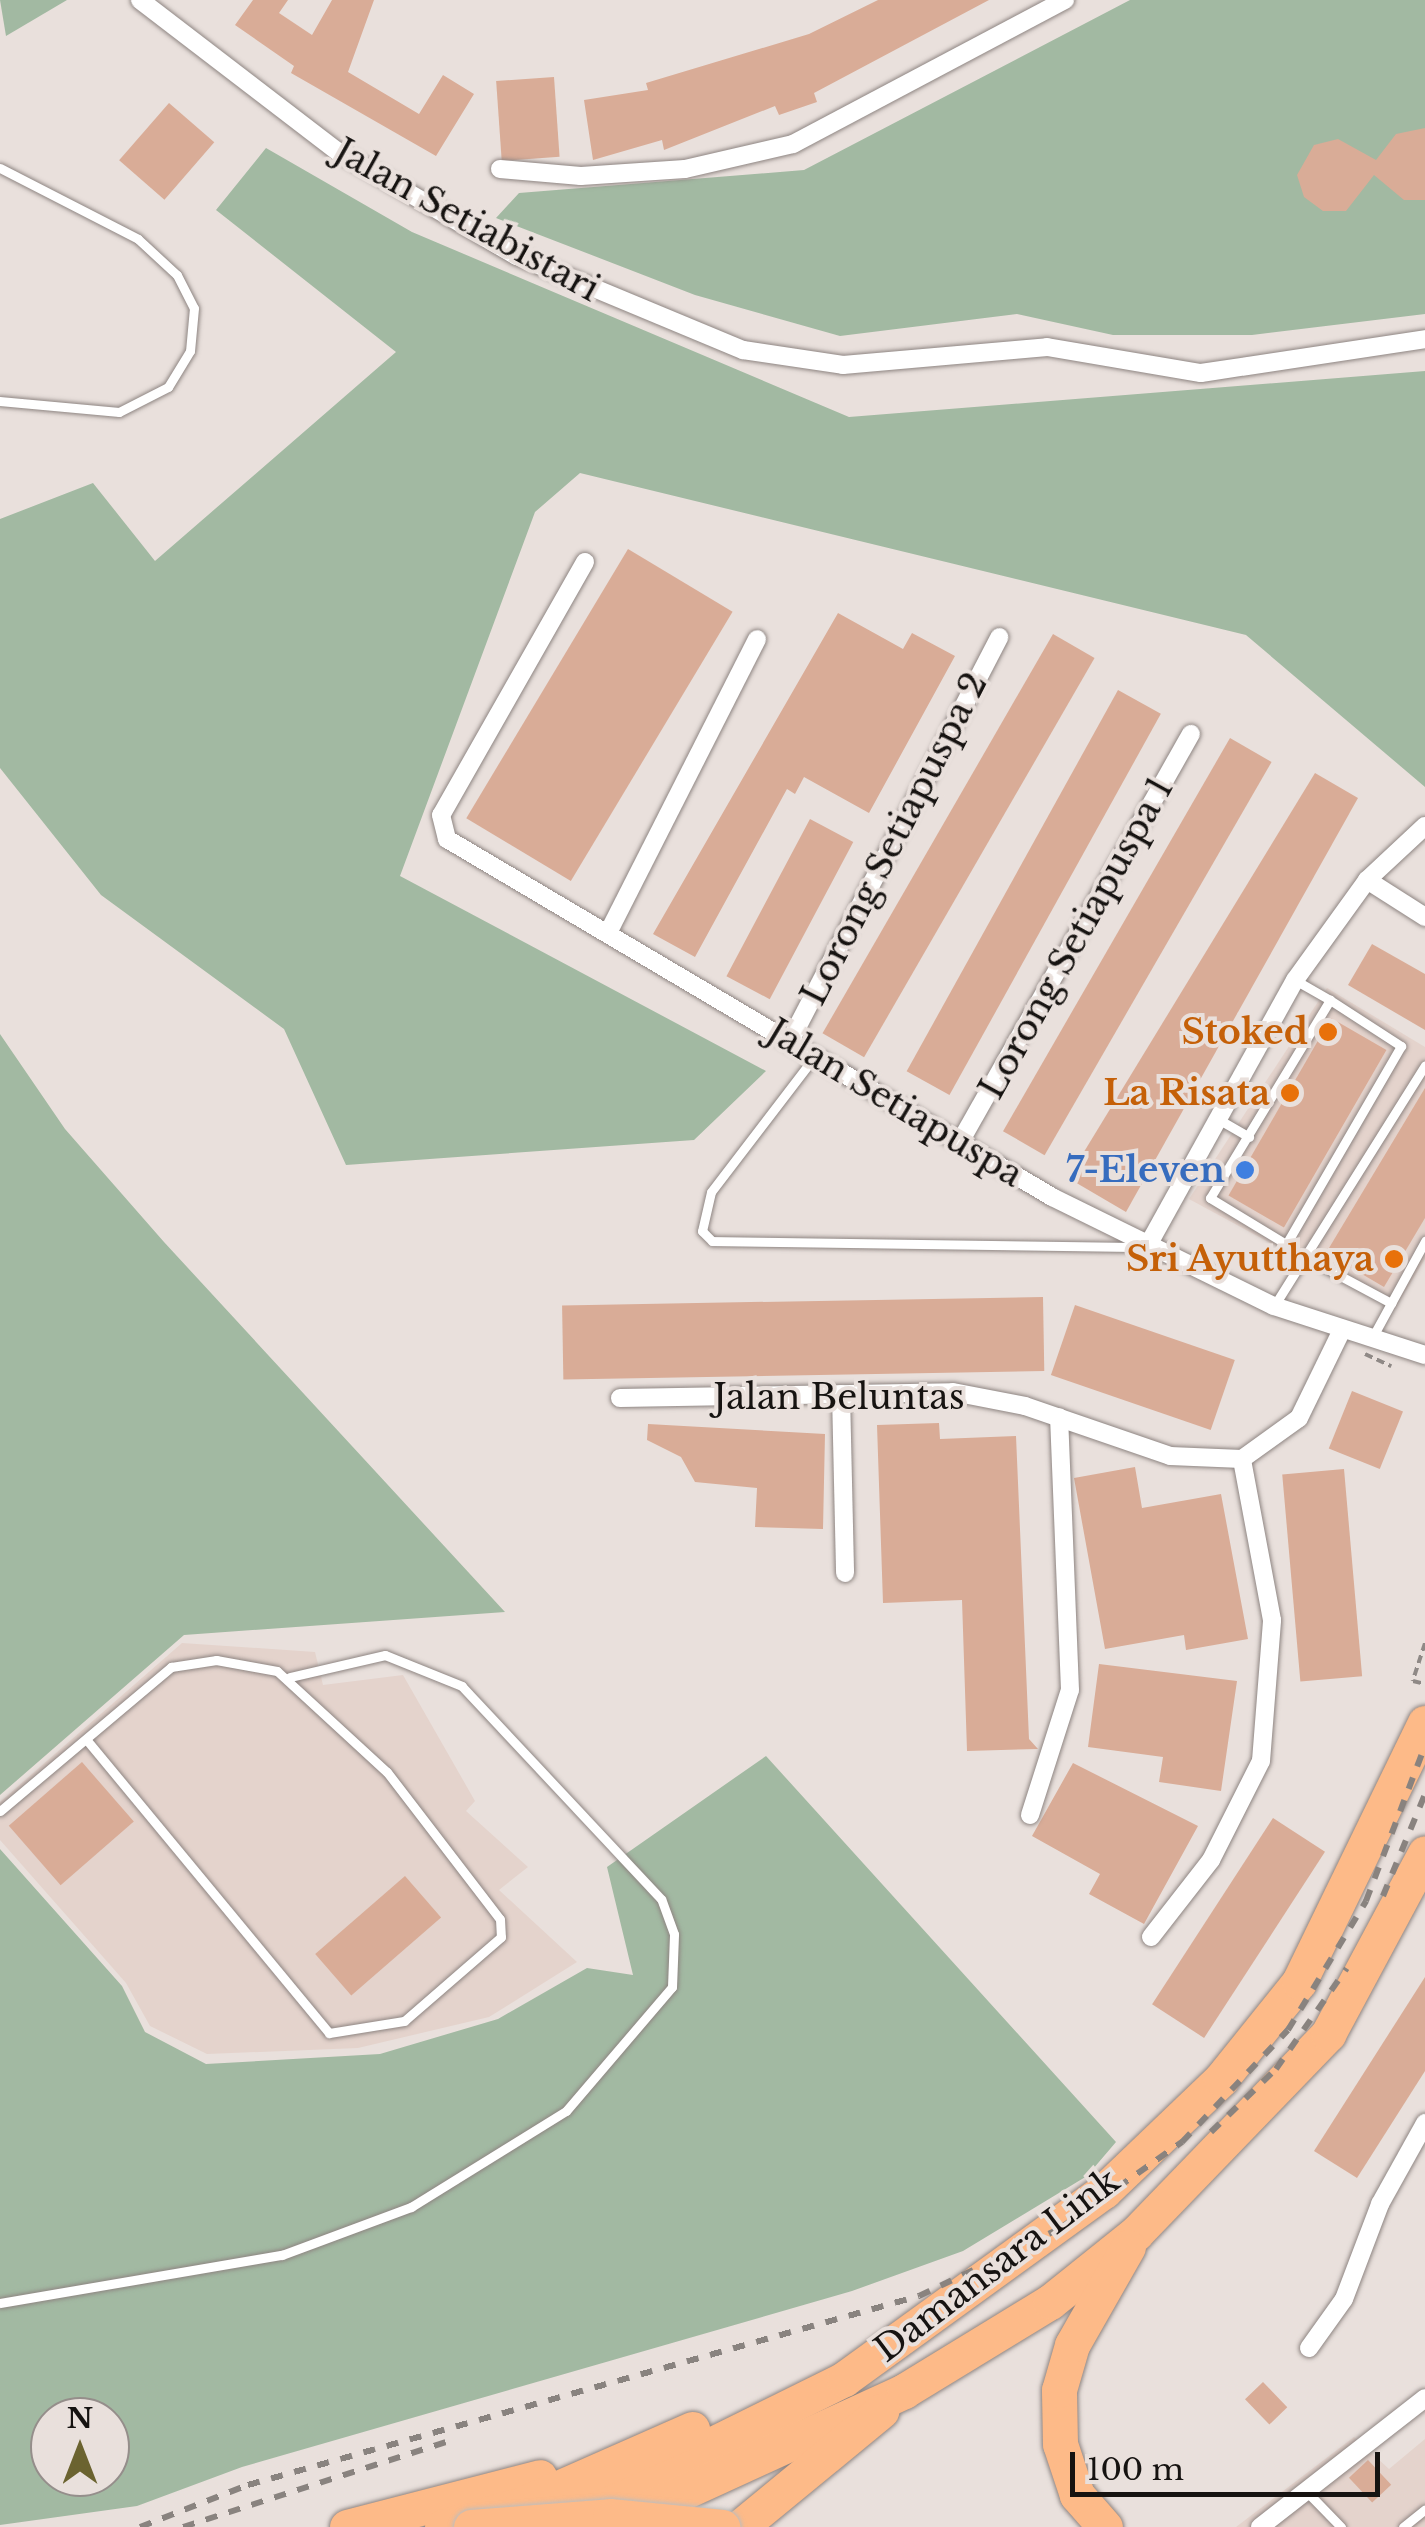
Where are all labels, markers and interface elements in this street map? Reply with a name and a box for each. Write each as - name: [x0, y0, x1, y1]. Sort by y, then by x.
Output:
- street label: Jalan Setiabistari: [327, 130, 607, 310]
- street label: Lorong Setiapuspa 2: [792, 666, 996, 1012]
- street label: Lorong Setiapuspa 1: [970, 770, 1182, 1106]
- street label: Jalan Setiapuspa: [760, 1010, 1030, 1196]
- place label: Stoked: [1181, 1011, 1308, 1053]
- marker: Stoked: [1317, 1021, 1339, 1043]
- place label: La Risata: [1103, 1072, 1270, 1114]
- marker: La Risata: [1279, 1082, 1301, 1104]
- place label: 7-Eleven: [1066, 1149, 1225, 1191]
- marker: 7-Eleven: [1234, 1159, 1256, 1181]
- place label: Sri Ayutthaya: [1124, 1238, 1374, 1280]
- marker: Sri Ayutthaya: [1383, 1248, 1405, 1270]
- street label: Jalan Beluntas: [713, 1376, 965, 1418]
- street label: Damansara Link: [866, 2159, 1128, 2371]
- north arrow: [30, 2397, 130, 2497]
- text: N: [67, 2401, 93, 2436]
- scale bar: [1075, 2432, 1385, 2494]
- text: 100 m: [1087, 2451, 1184, 2488]

